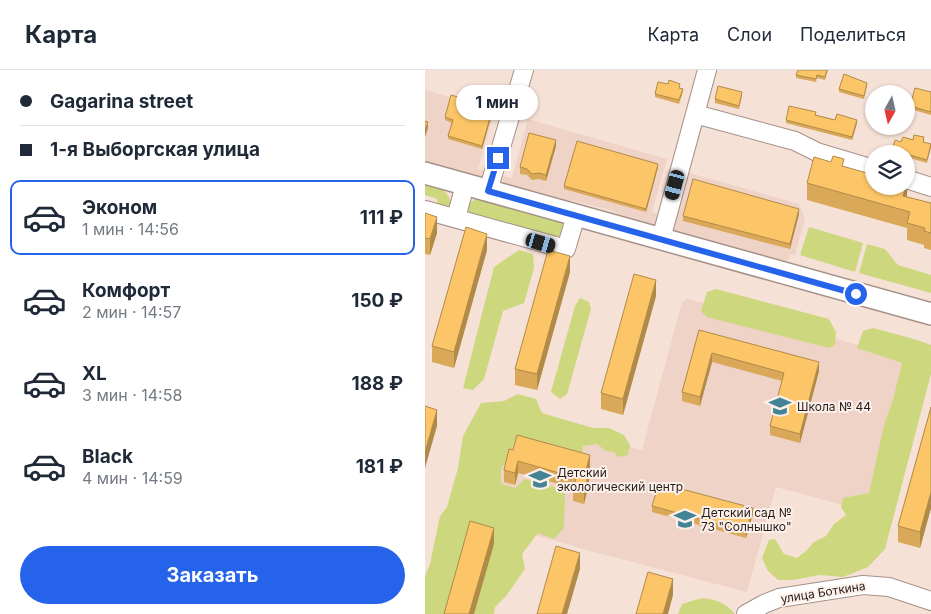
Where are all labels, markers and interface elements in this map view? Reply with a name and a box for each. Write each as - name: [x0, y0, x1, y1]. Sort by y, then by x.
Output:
- text: Карта: [25, 20, 97, 49]
- text: Карта: [647, 24, 699, 45]
- text: Слои: [727, 24, 772, 45]
- text: Поделиться: [800, 24, 906, 45]
- north arrow: [865, 85, 915, 135]
- map controls: [865, 85, 915, 195]
- callout: 1 мин: [457, 86, 539, 121]
- text: Gagarina street: [50, 90, 193, 113]
- text: 1 мин: [475, 92, 519, 112]
- text: 1-я Выборгская улица: [50, 138, 260, 161]
- button: layers: [865, 145, 915, 195]
- route end: [487, 147, 509, 169]
- car: [663, 169, 686, 201]
- icon: car: [22, 195, 67, 240]
- text: Эконом: [82, 196, 157, 219]
- text: 111 ₽: [360, 206, 403, 229]
- text: 1 мин · 14:56: [82, 219, 179, 239]
- car: [524, 232, 557, 254]
- icon: car: [22, 278, 67, 323]
- text: Комфорт: [82, 279, 170, 302]
- route start: [845, 283, 867, 305]
- text: 150 ₽: [351, 289, 403, 312]
- text: 2 мин · 14:57: [82, 302, 181, 322]
- icon: car: [22, 361, 67, 406]
- text: XL: [82, 362, 107, 385]
- text: 188 ₽: [351, 372, 403, 395]
- text: 3 мин · 14:58: [82, 385, 182, 405]
- school or university icon: Школа № 44: [767, 393, 793, 419]
- place label: Школа № 44: [797, 399, 871, 414]
- icon: car: [22, 444, 67, 489]
- text: Black: [82, 445, 133, 468]
- text: 181 ₽: [356, 455, 403, 478]
- place label: Детский экологический центр: [557, 465, 683, 494]
- school or university icon: Детский экологический центр: [527, 466, 553, 492]
- text: 4 мин · 14:59: [82, 468, 183, 488]
- place label: Детский сад № 73 "Солнышко": [701, 505, 792, 534]
- school or university icon: Детский сад № 73 "Солнышко": [672, 506, 698, 532]
- button: Заказать: [20, 546, 405, 604]
- street label: улица Боткина: [780, 578, 866, 606]

